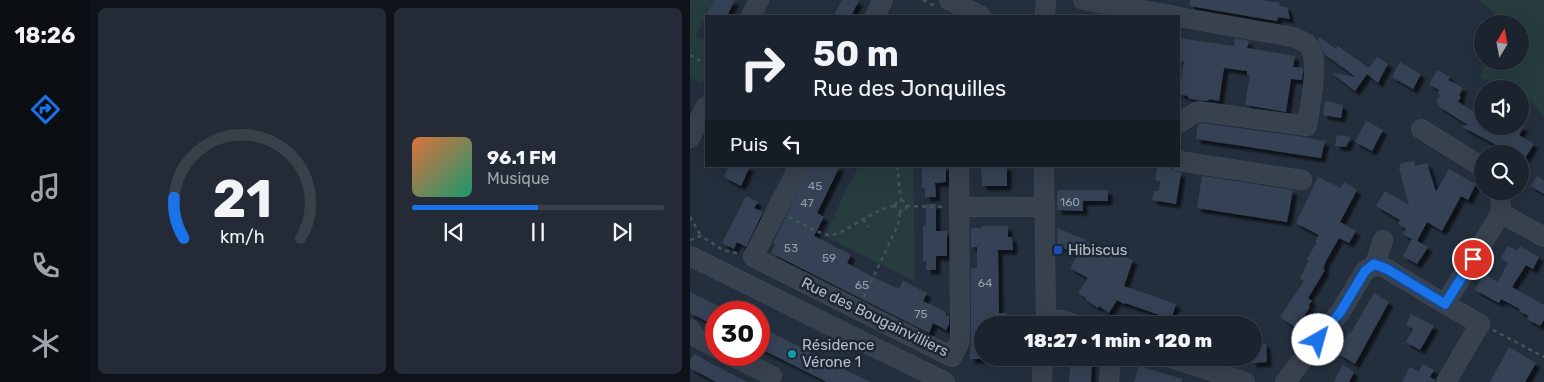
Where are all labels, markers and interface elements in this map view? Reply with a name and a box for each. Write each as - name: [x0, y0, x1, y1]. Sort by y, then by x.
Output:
- north arrow: [1474, 15, 1529, 70]
- map controls: [1474, 15, 1529, 200]
- text: 18:26: [15, 22, 75, 49]
- text: 50 m: [813, 33, 899, 75]
- icon: right: [730, 35, 795, 100]
- text: Rue des Jonquilles: [813, 75, 1006, 102]
- button: sound: [1474, 80, 1529, 135]
- icon: directions: [28, 92, 63, 127]
- icon: left: [778, 130, 806, 158]
- text: Puis: [730, 133, 768, 156]
- button: search: [1474, 145, 1529, 200]
- text: 96.1 FM: [487, 146, 557, 169]
- text: 21: [212, 168, 272, 230]
- text: Musique: [487, 169, 550, 188]
- icon: music: [28, 170, 63, 205]
- house number: 45: [808, 179, 822, 193]
- house number: 160: [1060, 195, 1080, 209]
- house number: 47: [800, 196, 814, 210]
- icon: previous: [440, 218, 468, 246]
- icon: pause: [524, 218, 552, 246]
- icon: next: [608, 218, 636, 246]
- text: km/h: [220, 226, 264, 247]
- pin: [1452, 238, 1494, 280]
- house number: 53: [784, 241, 798, 255]
- place label: Hibiscus: [1068, 241, 1128, 259]
- marker: Hibiscus: [1052, 244, 1064, 256]
- icon: arrive: [1459, 245, 1487, 273]
- icon: phone: [28, 248, 63, 283]
- house number: 59: [822, 251, 836, 265]
- street label: Rue des Bougainvilliers: [798, 273, 952, 361]
- house number: 64: [978, 276, 993, 290]
- house number: 65: [855, 278, 869, 292]
- speed limit sign: 30: [705, 301, 770, 366]
- house number: 75: [914, 307, 928, 321]
- position arrow: [1291, 313, 1343, 365]
- icon: climate: [28, 326, 63, 361]
- text: 18:27 · 1 min · 120 m: [1024, 329, 1212, 352]
- place label: Résidence Vérone 1: [802, 336, 875, 371]
- marker: Résidence Vérone 1: [786, 348, 798, 360]

